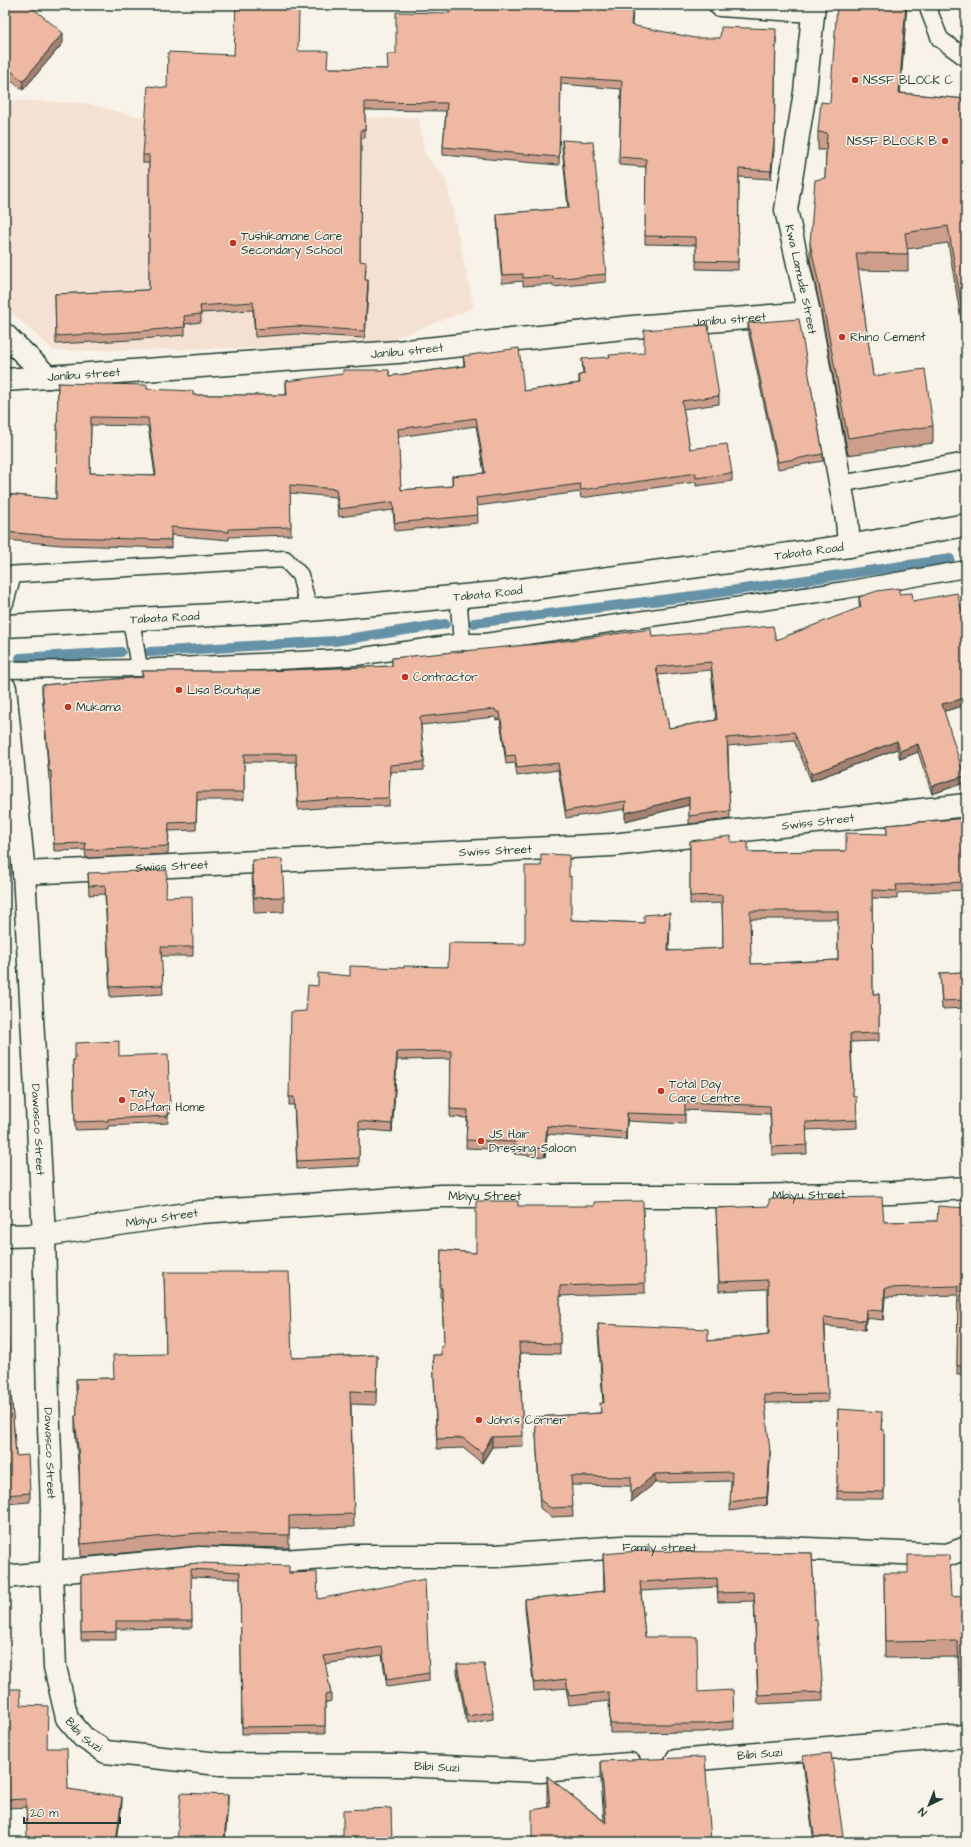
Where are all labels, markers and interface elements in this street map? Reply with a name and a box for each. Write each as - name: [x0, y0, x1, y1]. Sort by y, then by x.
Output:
- place label: NSSF BLOCK C: [863, 72, 954, 89]
- marker: NSSF BLOCK C: [850, 75, 860, 85]
- place label: NSSF BLOCK B: [847, 133, 937, 150]
- marker: NSSF BLOCK B: [940, 136, 950, 146]
- street label: Kwa Lamude Street: [780, 223, 821, 336]
- place label: Tushikamane Care Secondary School: [241, 228, 343, 260]
- marker: Tushikamane Care Secondary School: [228, 238, 238, 248]
- street label: Janibu street: [692, 308, 767, 331]
- place label: Rhino Cement: [850, 329, 926, 346]
- marker: Rhino Cement: [837, 332, 847, 342]
- street label: Janibu street: [370, 339, 444, 363]
- street label: Janibu street: [47, 364, 121, 386]
- street label: Tabata Road: [773, 539, 845, 565]
- street label: Tabata Road: [452, 582, 524, 606]
- street label: Tabata Road: [130, 608, 200, 628]
- place label: Contractor: [413, 669, 478, 686]
- marker: Contractor: [400, 672, 410, 682]
- place label: Lisa Boutique: [187, 682, 261, 699]
- marker: Lisa Boutique: [174, 685, 184, 695]
- place label: Mukama: [76, 699, 121, 716]
- marker: Mukama: [63, 702, 73, 712]
- street label: Swiss Street: [781, 810, 856, 835]
- street label: Swiss Street: [459, 841, 533, 861]
- street label: Swiss Street: [135, 856, 209, 877]
- place label: Total Day Care Centre: [669, 1076, 741, 1107]
- street label: Dawasco Street: [27, 1083, 49, 1176]
- place label: Taty Daftari Home: [130, 1085, 206, 1116]
- marker: Total Day Care Centre: [656, 1086, 666, 1096]
- marker: Taty Daftari Home: [117, 1095, 127, 1105]
- place label: JS Hair Dressing Saloon: [489, 1126, 576, 1158]
- marker: JS Hair Dressing Saloon: [476, 1136, 486, 1146]
- street label: Mbiyu Street: [772, 1186, 846, 1205]
- street label: Mbiyu Street: [448, 1188, 521, 1206]
- street label: Mbiyu Street: [124, 1204, 199, 1232]
- street label: Dawasco Street: [39, 1407, 60, 1500]
- place label: John's Corner: [487, 1412, 566, 1429]
- marker: John's Corner: [474, 1415, 484, 1425]
- street label: Family street: [622, 1539, 697, 1557]
- street label: Bibi Suzi: [61, 1714, 106, 1756]
- street label: Bibi Suzi: [736, 1744, 783, 1765]
- street label: Bibi Suzi: [414, 1758, 460, 1777]
- north arrow: [909, 1785, 949, 1825]
- scale bar: [24, 1799, 120, 1825]
- text: N: [915, 1804, 930, 1820]
- text: 20 m: [30, 1805, 59, 1822]

